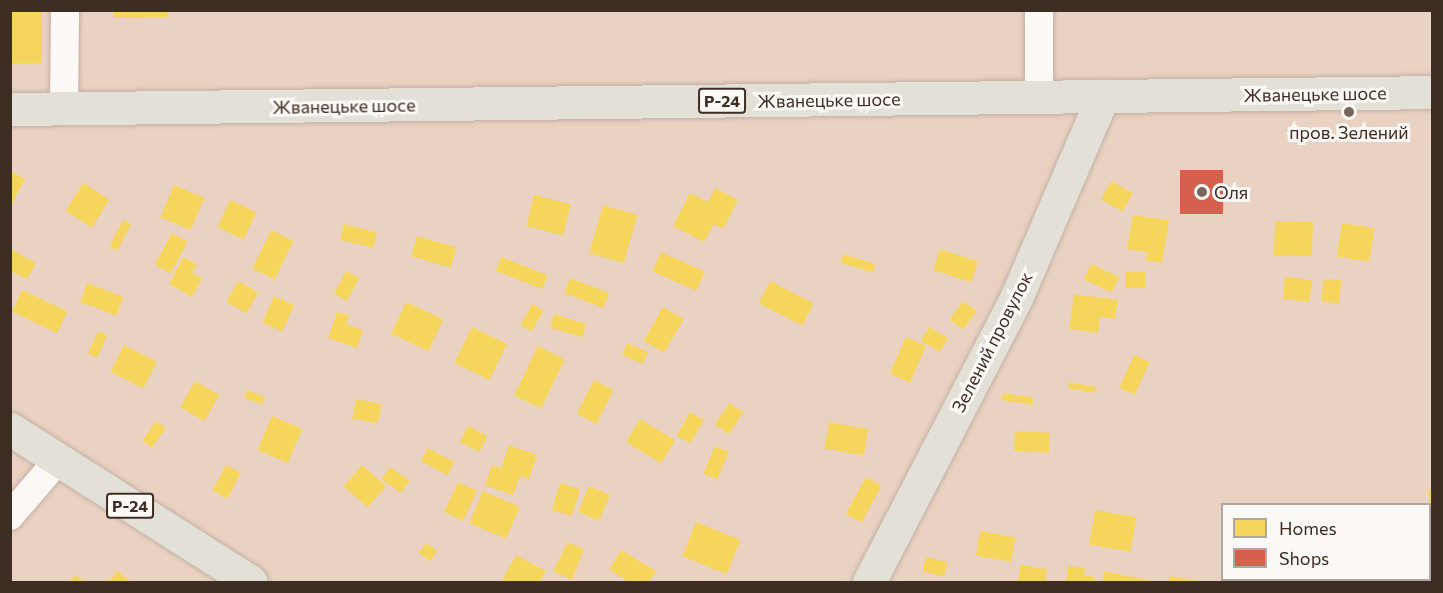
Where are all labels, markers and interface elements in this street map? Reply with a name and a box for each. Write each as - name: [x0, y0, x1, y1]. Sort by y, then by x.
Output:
- street label: Жванецьке шосе: [1243, 82, 1387, 106]
- road number: Р-24: [698, 88, 746, 114]
- street label: Жванецьке шосе: [757, 88, 901, 112]
- street label: Жванецьке шосе: [272, 94, 416, 118]
- marker: пров. Зелений: [1342, 105, 1356, 119]
- place label: пров. Зелений: [1289, 121, 1409, 143]
- place label: Оля: [1214, 181, 1248, 203]
- marker: Оля: [1195, 185, 1209, 199]
- street label: Зелений провулок: [947, 268, 1037, 416]
- road number: Р-24: [106, 493, 154, 519]
- legend: [1221, 503, 1431, 581]
- text: Homes: [1279, 517, 1337, 539]
- text: Shops: [1279, 547, 1329, 569]

